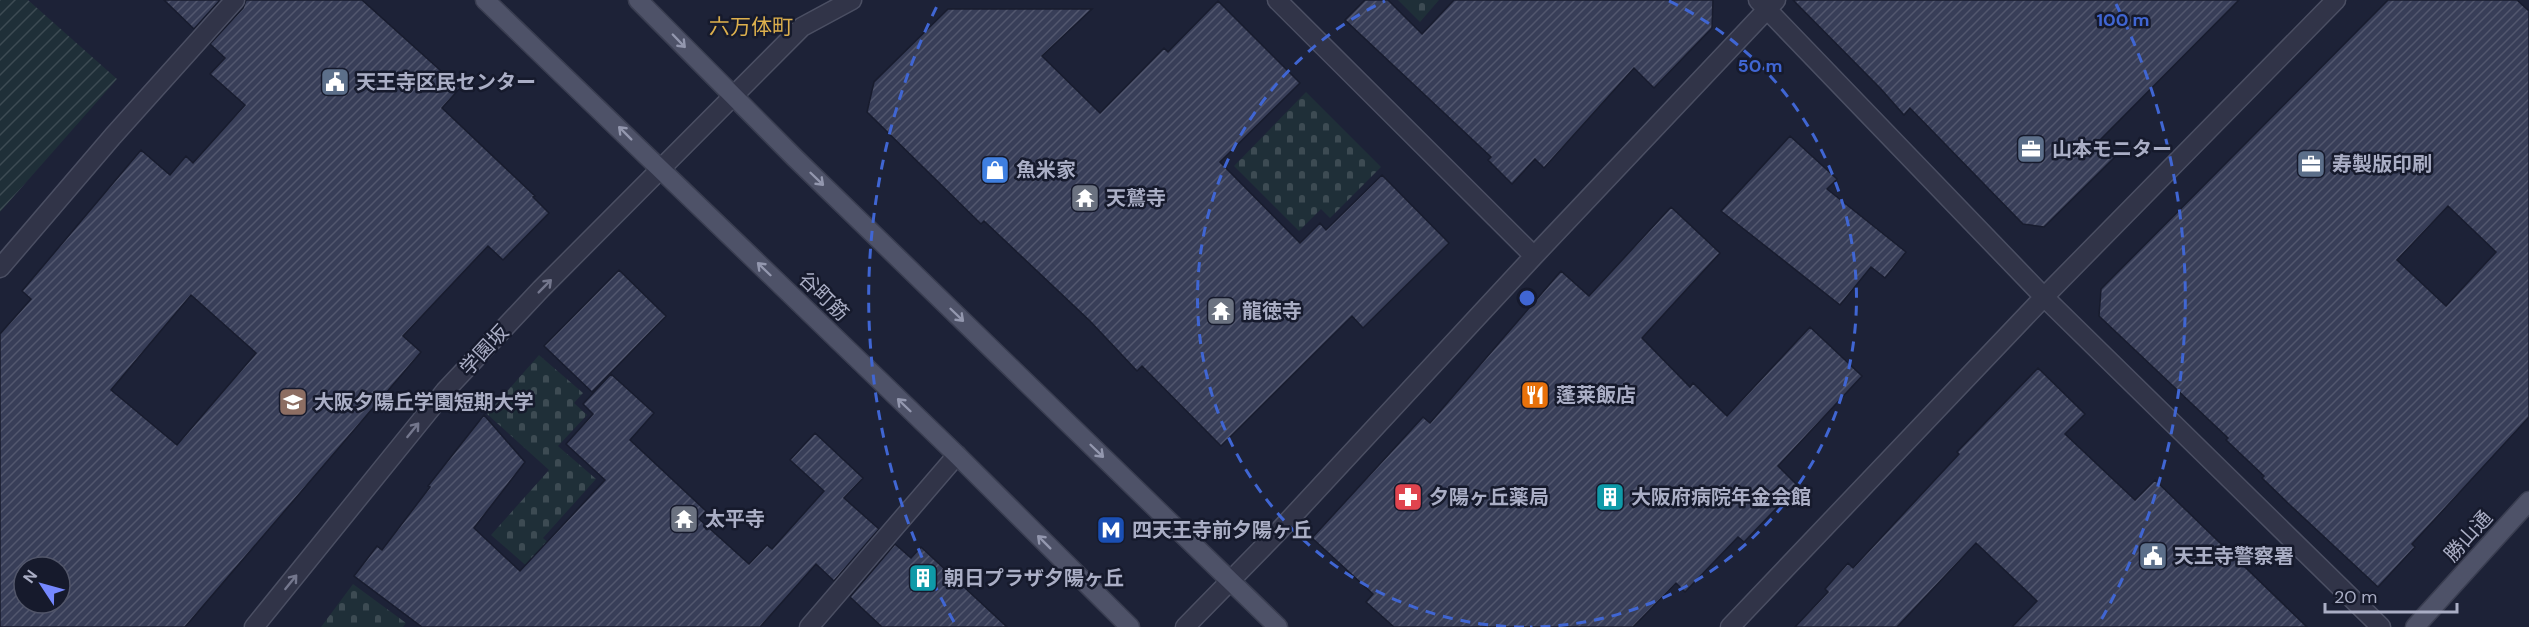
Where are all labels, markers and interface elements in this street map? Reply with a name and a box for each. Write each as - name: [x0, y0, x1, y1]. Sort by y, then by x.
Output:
- text: 100 m: [2096, 8, 2150, 32]
- district label: 六万体町: [709, 13, 793, 41]
- one-way arrow: [672, 34, 687, 49]
- text: 50 m: [1737, 54, 1783, 78]
- public building icon: 天王寺区民センター: [319, 66, 351, 98]
- place label: 天王寺区民センター: [356, 69, 536, 95]
- one-way arrow: [617, 126, 632, 141]
- office icon: 山本モニター: [2015, 133, 2047, 165]
- place label: 山本モニター: [2052, 136, 2172, 162]
- office icon: 寿製版印刷: [2295, 148, 2327, 180]
- place label: 寿製版印刷: [2332, 151, 2432, 177]
- shop icon: 魚米家: [979, 154, 1011, 186]
- place label: 魚米家: [1016, 157, 1076, 183]
- one-way arrow: [810, 172, 825, 186]
- temple icon: 天鷲寺: [1069, 182, 1101, 214]
- place label: 天鷲寺: [1106, 185, 1166, 211]
- one-way arrow: [757, 262, 772, 277]
- street label: 谷町筋: [793, 266, 855, 326]
- one-way arrow: [538, 279, 552, 294]
- centre of rings: [1517, 288, 1537, 308]
- temple icon: 龍徳寺: [1205, 295, 1237, 327]
- place label: 龍徳寺: [1242, 298, 1302, 324]
- one-way arrow: [950, 308, 965, 322]
- street label: 学園坂: [454, 319, 514, 381]
- restaurant icon: 蓬莱飯店: [1519, 379, 1551, 411]
- place label: 蓬莱飯店: [1556, 382, 1636, 408]
- school or university icon: 大阪夕陽丘学園短期大学: [277, 386, 309, 418]
- place label: 大阪夕陽丘学園短期大学: [314, 389, 534, 415]
- one-way arrow: [897, 398, 912, 412]
- one-way arrow: [407, 422, 420, 438]
- one-way arrow: [1089, 444, 1104, 458]
- pharmacy icon: 夕陽ヶ丘薬局: [1392, 481, 1424, 513]
- building icon: 大阪府病院年金会館: [1594, 481, 1626, 513]
- place label: 夕陽ヶ丘薬局: [1429, 484, 1549, 510]
- place label: 大阪府病院年金会館: [1631, 484, 1811, 510]
- temple icon: 太平寺: [668, 503, 700, 535]
- street label: 勝山通: [2438, 505, 2498, 567]
- place label: 太平寺: [705, 506, 765, 532]
- metro station icon: 四天王寺前夕陽ヶ丘: [1095, 514, 1127, 546]
- place label: 四天王寺前夕陽ヶ丘: [1132, 517, 1312, 543]
- one-way arrow: [1036, 534, 1051, 549]
- public building icon: 天王寺警察署: [2137, 540, 2169, 572]
- place label: 天王寺警察署: [2174, 543, 2294, 569]
- north arrow: [12, 555, 72, 615]
- building icon: 朝日プラザ夕陽ヶ丘: [907, 562, 939, 594]
- place label: 朝日プラザ夕陽ヶ丘: [944, 565, 1124, 591]
- text: N: [18, 566, 42, 587]
- one-way arrow: [284, 574, 297, 590]
- scale bar: [2325, 576, 2457, 614]
- text: 20 m: [2334, 585, 2377, 609]

